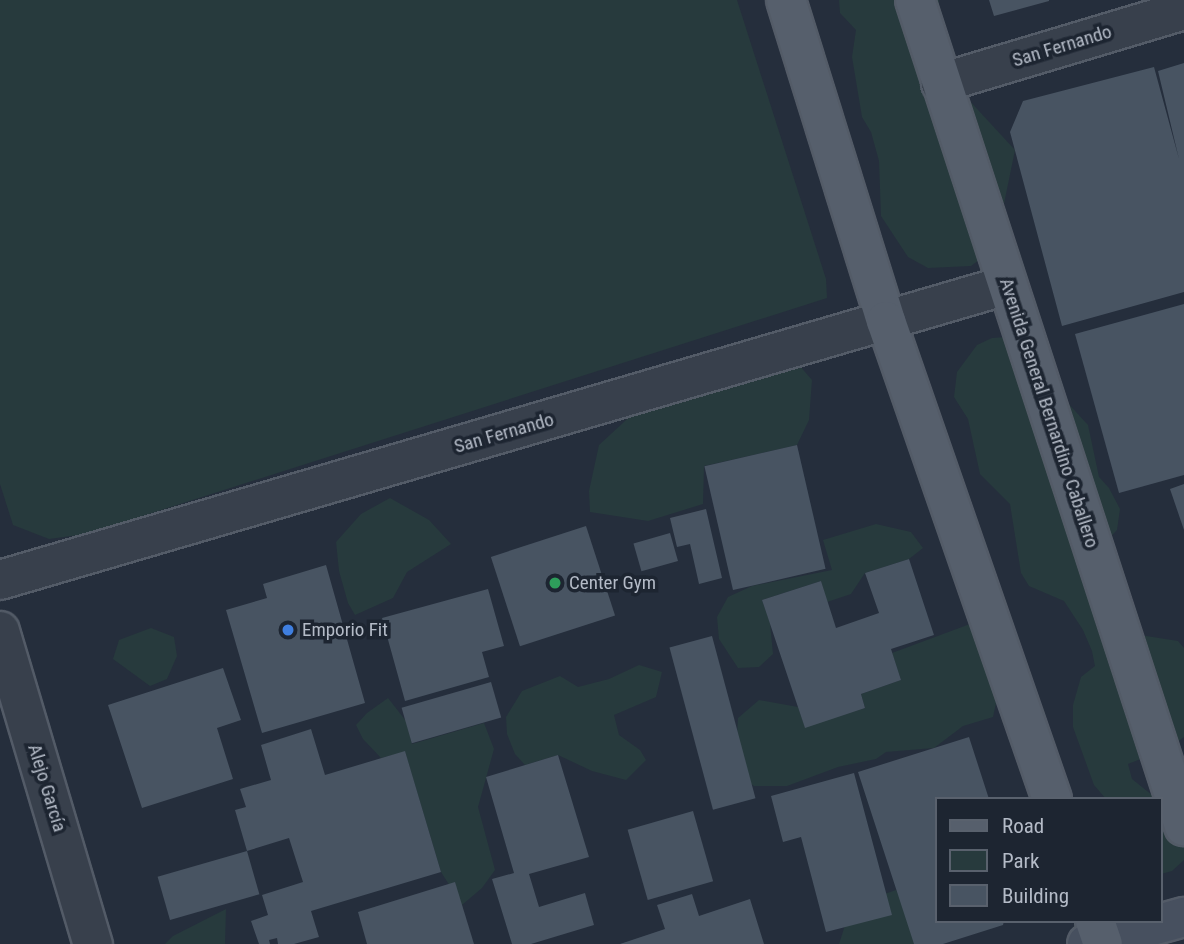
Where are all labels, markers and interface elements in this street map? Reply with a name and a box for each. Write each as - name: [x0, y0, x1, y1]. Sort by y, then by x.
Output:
- street label: San Fernando: [1010, 20, 1114, 72]
- street label: Avenida General Bernardino Caballero: [995, 275, 1103, 551]
- street label: San Fernando: [452, 408, 556, 458]
- place label: Center Gym: [569, 572, 656, 594]
- marker: Center Gym: [547, 575, 563, 591]
- place label: Emporio Fit: [302, 619, 388, 641]
- marker: Emporio Fit: [280, 622, 296, 638]
- street label: Alejo García: [23, 741, 71, 835]
- legend: [936, 797, 1163, 923]
- text: Road: [1002, 814, 1044, 838]
- text: Park: [1002, 849, 1039, 873]
- text: Building: [1002, 884, 1069, 908]

